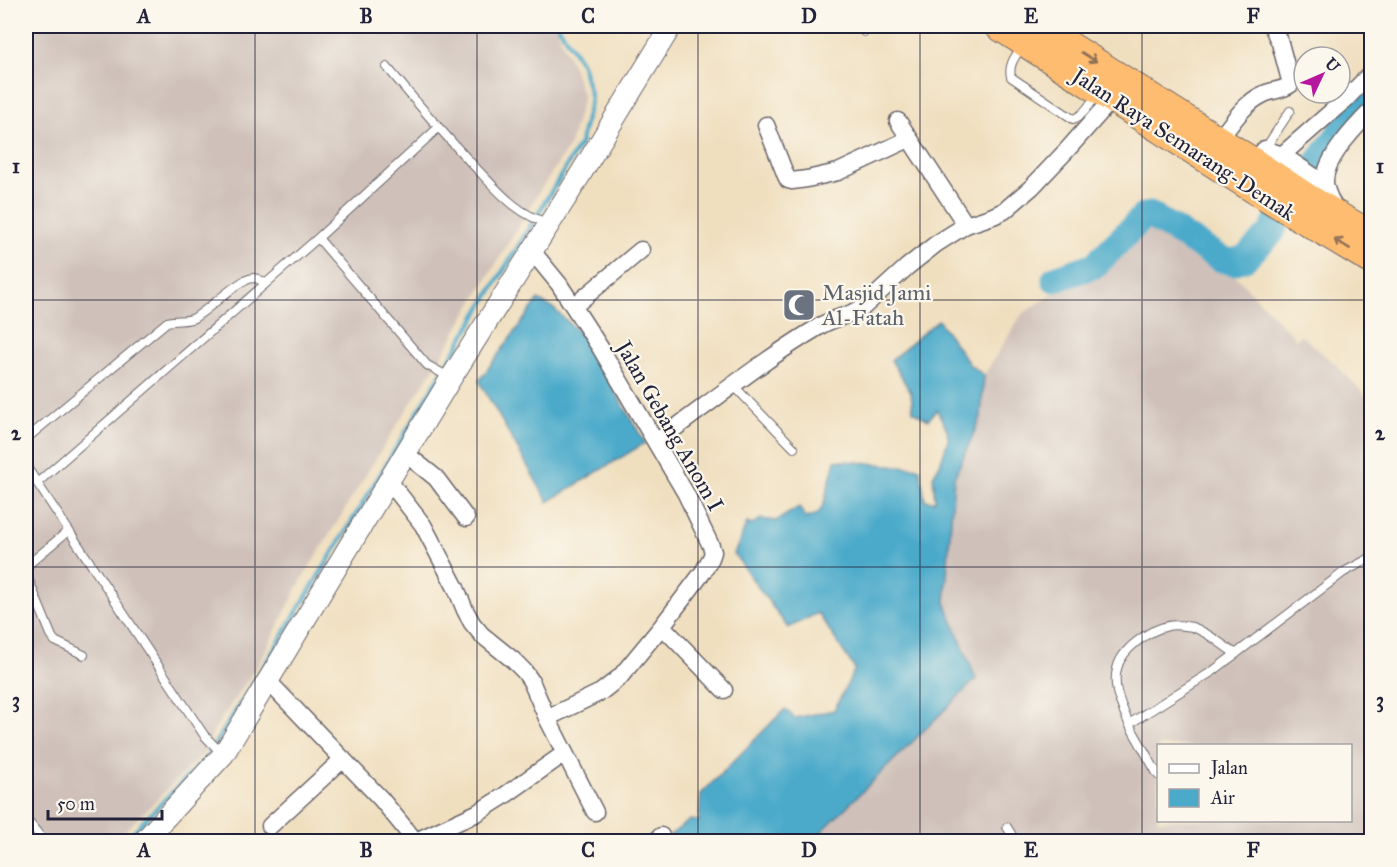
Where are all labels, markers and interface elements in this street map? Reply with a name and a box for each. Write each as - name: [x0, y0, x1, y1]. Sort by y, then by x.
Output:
- text: A: [135, 4, 151, 28]
- text: B: [359, 4, 373, 28]
- text: C: [581, 4, 595, 28]
- text: D: [801, 4, 817, 28]
- text: E: [1024, 4, 1039, 28]
- text: F: [1246, 4, 1260, 28]
- north arrow: [1292, 45, 1352, 105]
- one-way arrow: [1080, 50, 1097, 63]
- text: U: [1321, 54, 1344, 76]
- street label: Jalan Raya Semarang-Demak: [1065, 60, 1302, 227]
- text: 1: [12, 154, 20, 178]
- text: 1: [1376, 154, 1384, 178]
- one-way arrow: [1334, 238, 1351, 250]
- place label: Masjid Jami Al-Fatah: [821, 279, 931, 331]
- mosque icon: Masjid Jami Al-Fatah: [781, 287, 817, 323]
- street label: Jalan Gebang Anom I: [609, 334, 730, 516]
- text: 2: [11, 421, 22, 445]
- text: 2: [1375, 421, 1386, 445]
- text: 3: [12, 688, 20, 713]
- text: 3: [1376, 688, 1384, 713]
- legend: [1157, 744, 1352, 822]
- text: Jalan: [1209, 757, 1248, 780]
- scale bar: [48, 783, 162, 821]
- text: Air: [1210, 787, 1235, 809]
- text: 50 m: [57, 793, 95, 815]
- text: A: [135, 838, 151, 862]
- text: B: [359, 838, 373, 862]
- text: C: [581, 838, 595, 862]
- text: D: [801, 838, 817, 862]
- text: E: [1024, 838, 1039, 862]
- text: F: [1246, 838, 1260, 862]

